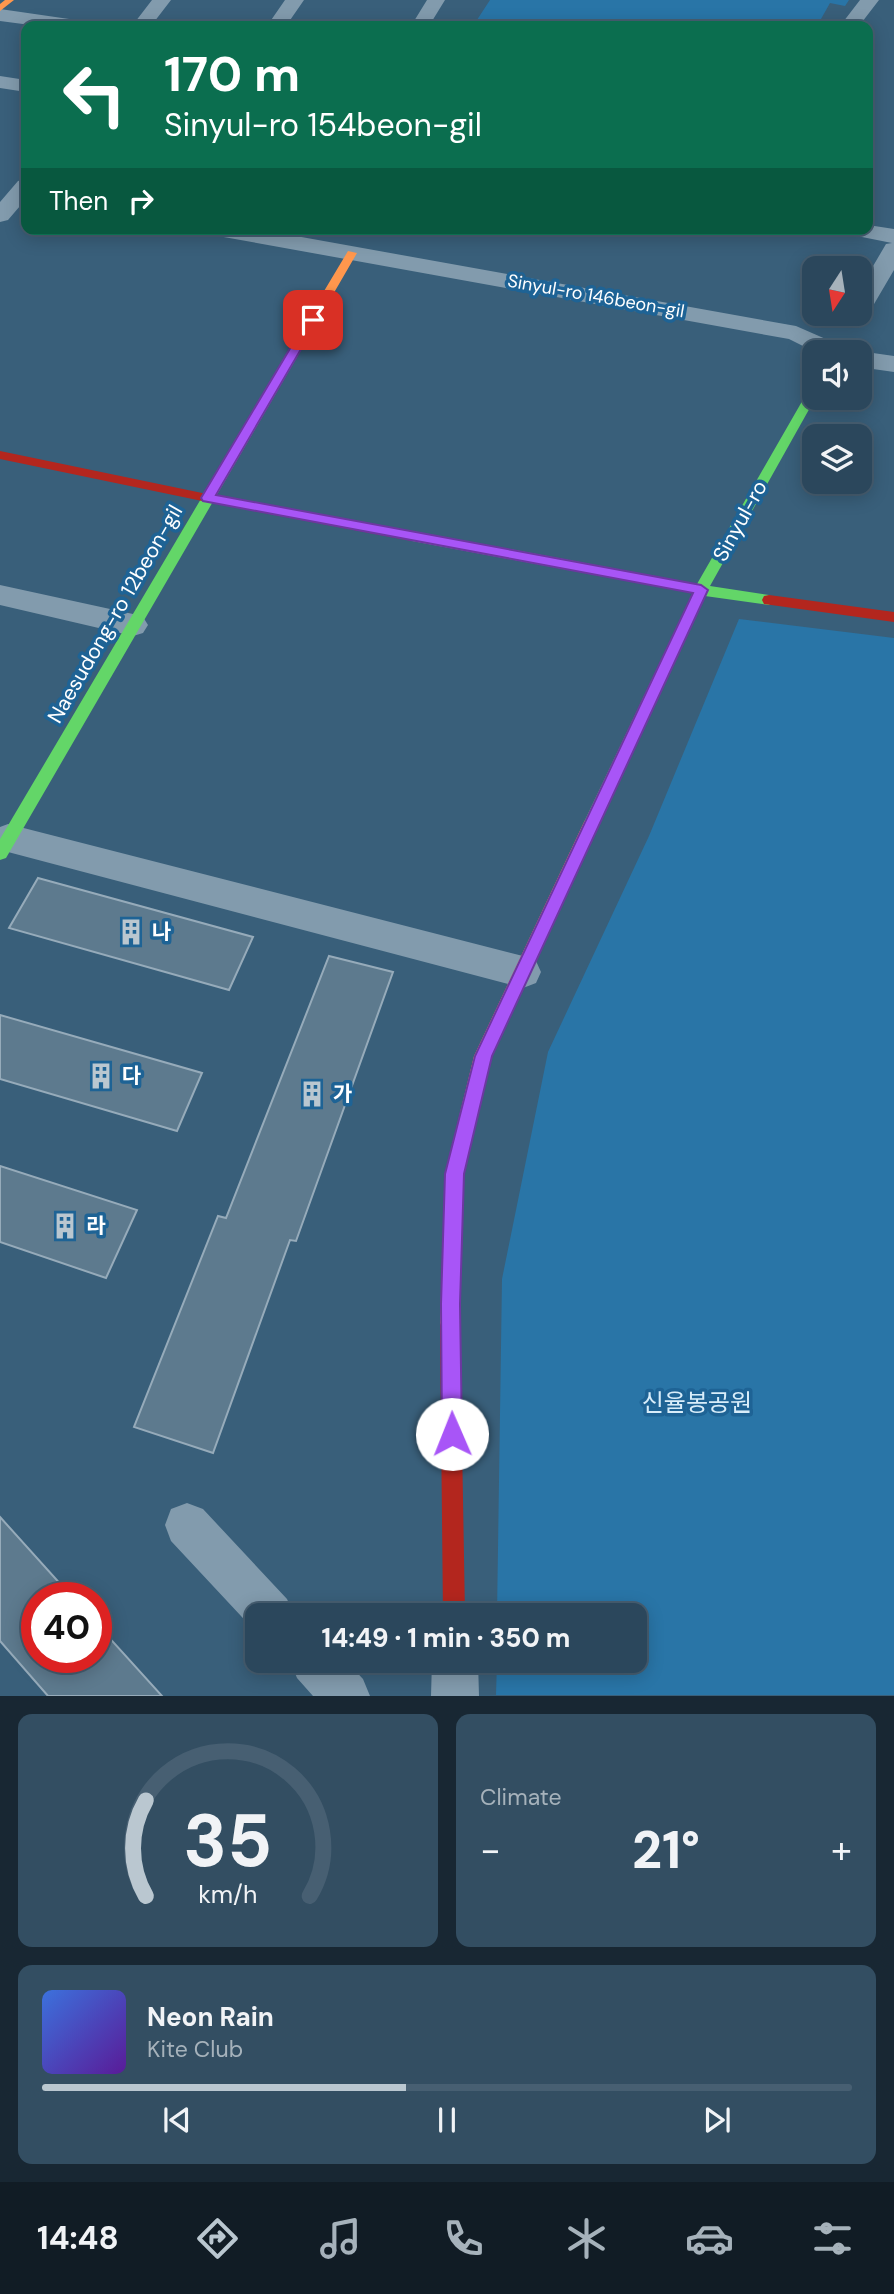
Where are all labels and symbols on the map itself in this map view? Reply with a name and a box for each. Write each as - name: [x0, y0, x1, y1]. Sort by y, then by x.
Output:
- north arrow: [802, 256, 872, 326]
- street label: Sinyul-ro 146beon-gil: [506, 269, 686, 323]
- pin: [283, 290, 343, 350]
- street label: Sinyul-ro: [706, 475, 774, 567]
- street label: Naesudong-ro 12beon-gil: [41, 500, 189, 728]
- building icon: 나: [116, 917, 146, 947]
- place label: 나: [152, 918, 171, 946]
- building icon: 다: [86, 1061, 116, 1091]
- place label: 다: [122, 1062, 141, 1090]
- building icon: 가: [297, 1079, 327, 1109]
- place label: 가: [333, 1080, 352, 1108]
- building icon: 라: [50, 1211, 80, 1241]
- place label: 라: [86, 1212, 106, 1240]
- park label: 신율봉공원: [642, 1387, 752, 1418]
- position arrow: [415, 1397, 489, 1471]
- speed limit sign: 40: [21, 1582, 112, 1673]

